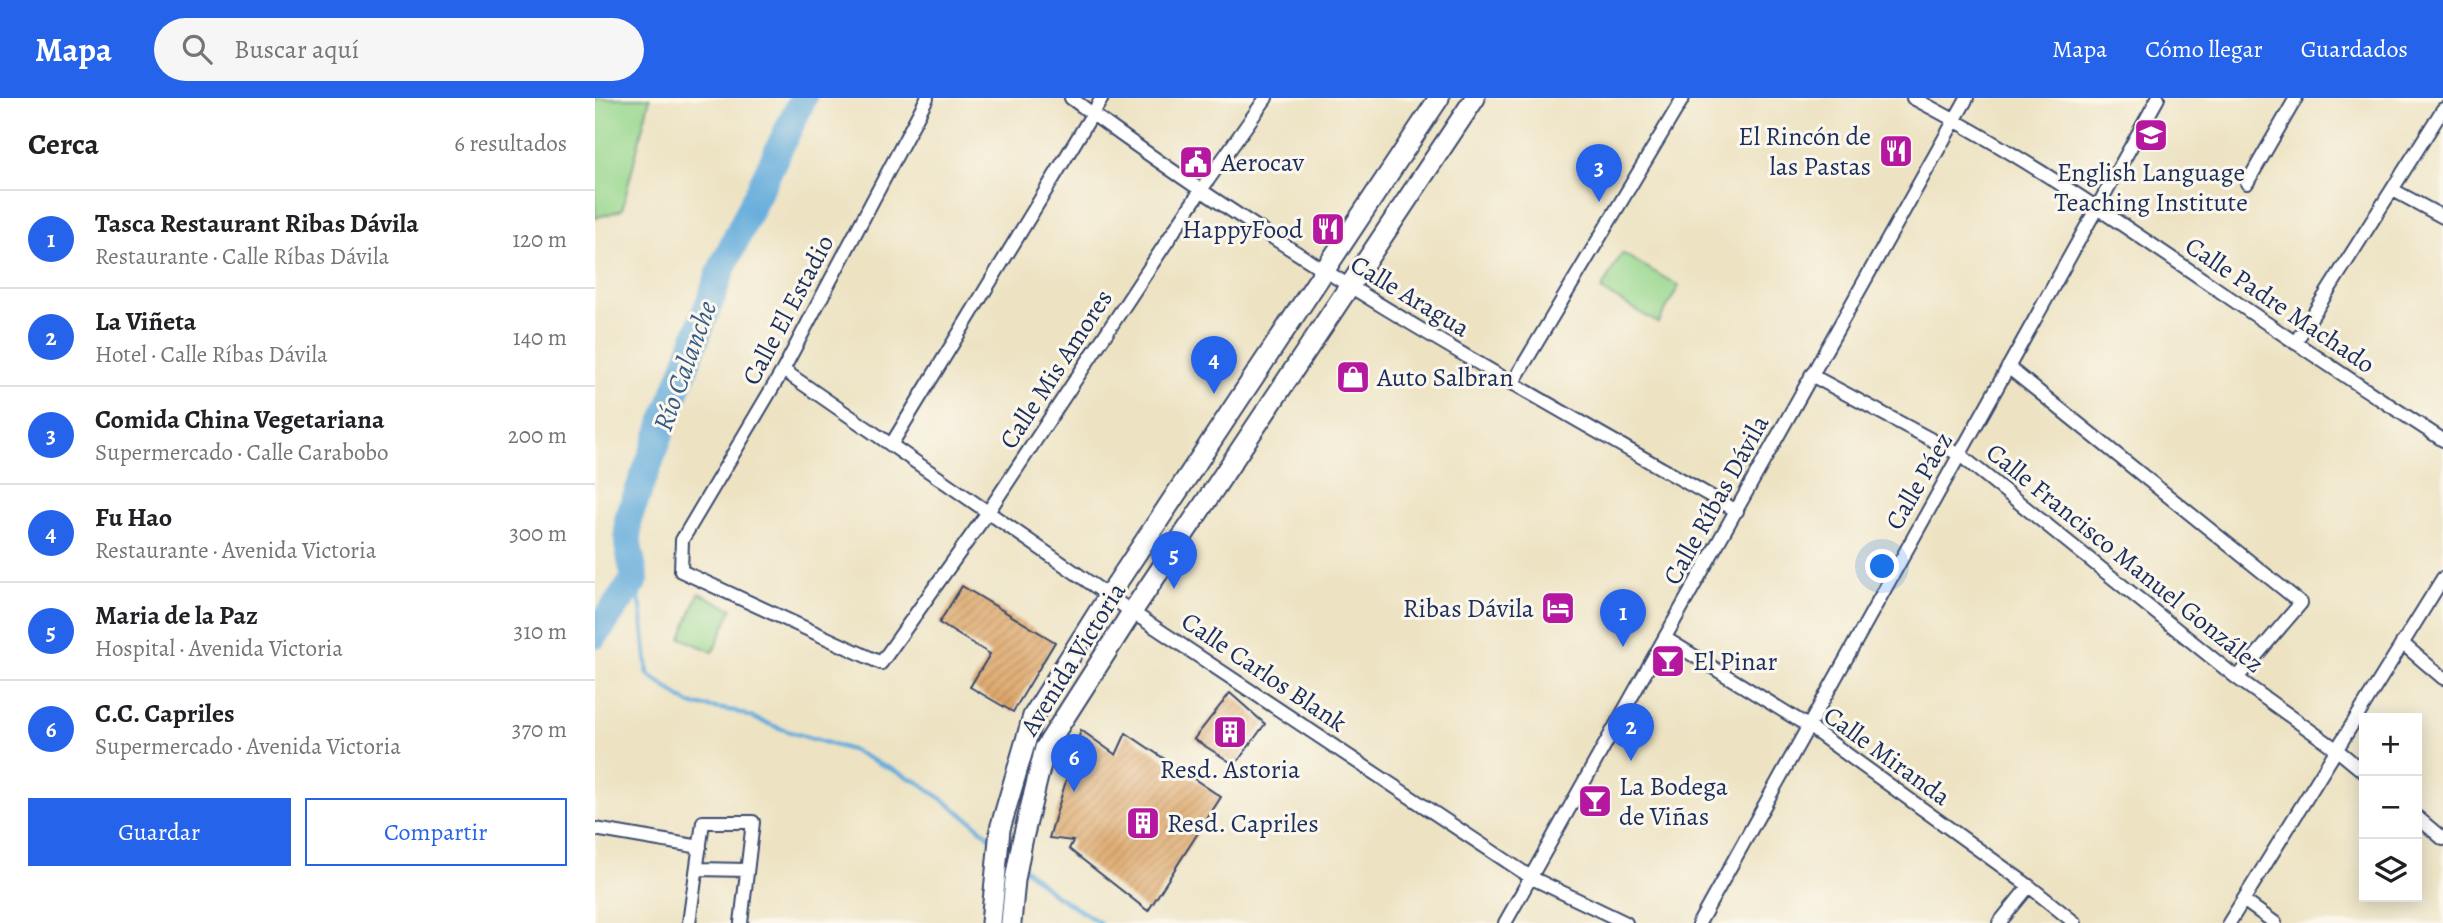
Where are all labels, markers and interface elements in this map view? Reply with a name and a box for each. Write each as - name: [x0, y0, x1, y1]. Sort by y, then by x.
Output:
- search box: [154, 18, 644, 81]
- text: Mapa: [35, 27, 112, 72]
- icon: search: [178, 30, 216, 68]
- text: Buscar aquí: [234, 32, 359, 67]
- text: Mapa: [2052, 33, 2107, 65]
- text: Cómo llegar: [2145, 33, 2263, 65]
- text: Guardados: [2301, 33, 2408, 65]
- school or university icon: English Language Teaching Institute: [2132, 116, 2170, 154]
- place label: El Rincón de las Pastas: [1738, 119, 1871, 184]
- text: Cerca: [28, 124, 99, 164]
- text: 6 resultados: [454, 128, 567, 159]
- restaurant icon: El Rincón de las Pastas: [1877, 132, 1915, 170]
- public building icon: Aerocav: [1177, 143, 1215, 181]
- pin: 3: [1576, 144, 1622, 202]
- place label: Aerocav: [1220, 145, 1304, 180]
- place label: English Language Teaching Institute: [2054, 155, 2248, 220]
- text: Tasca Restaurant Ribas Dávila: [95, 206, 419, 241]
- restaurant icon: HappyFood: [1309, 210, 1347, 248]
- place label: HappyFood: [1182, 212, 1303, 247]
- text: 1: [47, 224, 55, 255]
- text: 120 m: [512, 224, 567, 255]
- street label: Calle Padre Machado: [2178, 228, 2382, 382]
- street label: Calle El Estadio: [734, 229, 842, 391]
- text: Restaurante · Calle Ríbas Dávila: [95, 241, 389, 272]
- street label: Calle Aragua: [1344, 247, 1476, 345]
- street label: Calle Mis Amores: [991, 282, 1121, 456]
- water label: Río Calanche: [644, 296, 726, 436]
- text: La Viñeta: [95, 304, 196, 339]
- text: 2: [45, 322, 57, 353]
- text: 140 m: [513, 322, 567, 353]
- pin: 4: [1191, 336, 1237, 394]
- text: Hotel · Calle Ríbas Dávila: [95, 339, 328, 370]
- shop icon: Auto Salbran: [1334, 358, 1372, 396]
- place label: Auto Salbran: [1376, 360, 1513, 395]
- text: Comida China Vegetariana: [95, 402, 385, 437]
- street label: Calle Ríbas Dávila: [1655, 409, 1777, 591]
- text: 3: [46, 420, 56, 451]
- text: 200 m: [508, 420, 567, 451]
- street label: Calle Páez: [1877, 426, 1961, 536]
- street label: Calle Francisco Manuel González: [1979, 435, 2271, 681]
- text: Supermercado · Calle Carabobo: [95, 437, 389, 468]
- text: Fu Hao: [95, 500, 172, 535]
- text: 4: [46, 518, 56, 549]
- text: 300 m: [509, 518, 567, 549]
- pin: 5: [1151, 531, 1197, 589]
- text: Restaurante · Avenida Victoria: [95, 535, 376, 566]
- your location: [1865, 549, 1899, 583]
- street label: Avenida Victoria: [1011, 576, 1134, 743]
- hotel icon: Ribas Dávila: [1539, 589, 1577, 627]
- pin: 1: [1600, 589, 1646, 647]
- place label: Ribas Dávila: [1403, 591, 1534, 626]
- text: Maria de la Paz: [95, 598, 258, 633]
- street label: Calle Carlos Blank: [1175, 604, 1354, 740]
- text: 5: [46, 616, 56, 647]
- text: 310 m: [514, 616, 567, 647]
- text: Hospital · Avenida Victoria: [95, 633, 343, 664]
- bar icon: El Pinar: [1649, 642, 1687, 680]
- place label: El Pinar: [1693, 644, 1778, 679]
- text: C.C. Capriles: [95, 696, 235, 731]
- street label: Calle Miranda: [1816, 698, 1958, 814]
- pin: 2: [1608, 703, 1654, 761]
- building icon: Resd. Astoria: [1211, 713, 1249, 751]
- map controls: [2359, 713, 2422, 902]
- button: +: [2359, 713, 2422, 776]
- text: 6: [46, 714, 56, 745]
- text: 370 m: [512, 714, 567, 745]
- text: Supermercado · Avenida Victoria: [95, 731, 401, 762]
- pin: 6: [1051, 734, 1097, 792]
- place label: Resd. Astoria: [1160, 752, 1300, 787]
- place label: La Bodega de Viñas: [1619, 769, 1728, 834]
- button: −: [2359, 776, 2422, 839]
- bar icon: La Bodega de Viñas: [1576, 782, 1614, 820]
- button: Guardar: [28, 798, 291, 866]
- button: Compartir: [305, 798, 567, 866]
- building icon: Resd. Capriles: [1124, 804, 1162, 842]
- place label: Resd. Capriles: [1167, 806, 1319, 841]
- button: layers: [2359, 839, 2422, 902]

